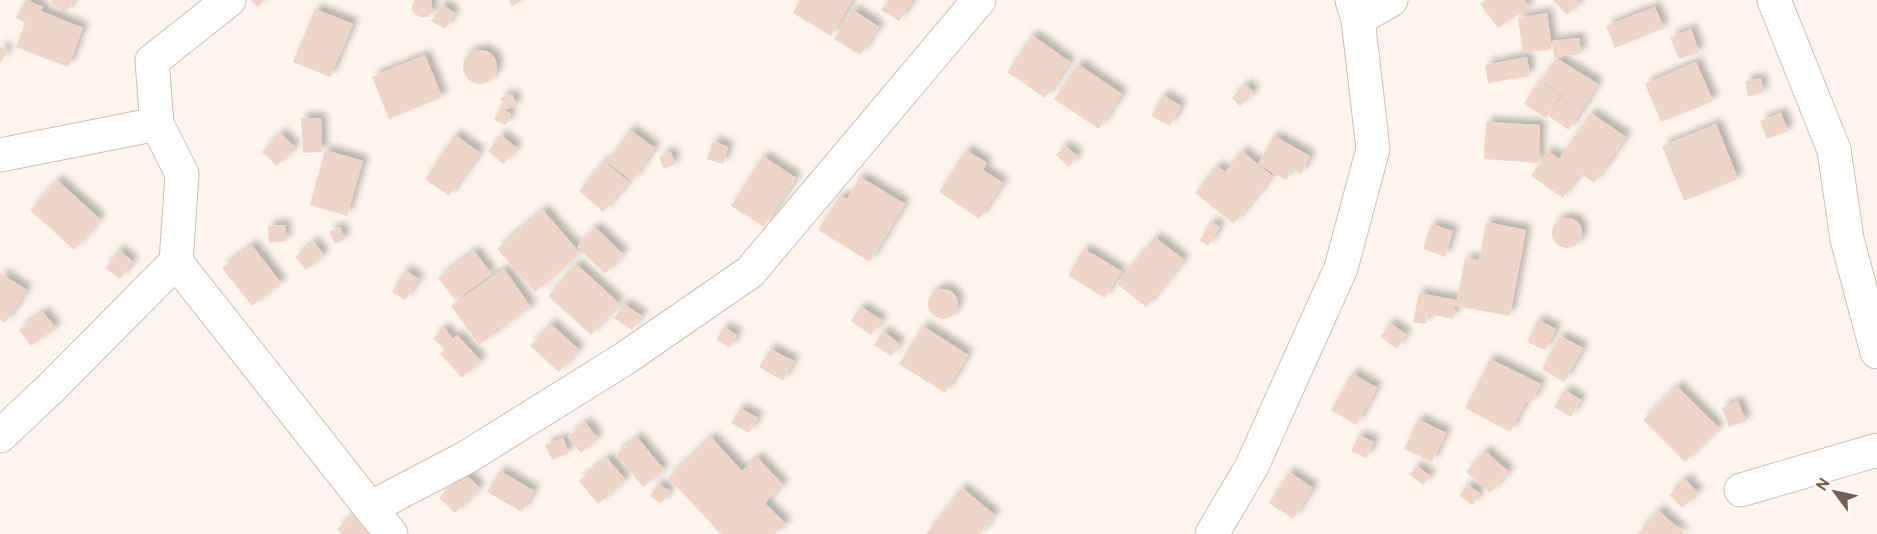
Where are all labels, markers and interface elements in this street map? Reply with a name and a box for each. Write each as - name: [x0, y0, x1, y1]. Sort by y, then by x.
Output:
- north arrow: [1805, 462, 1865, 522]
- text: N: [1813, 475, 1836, 495]

